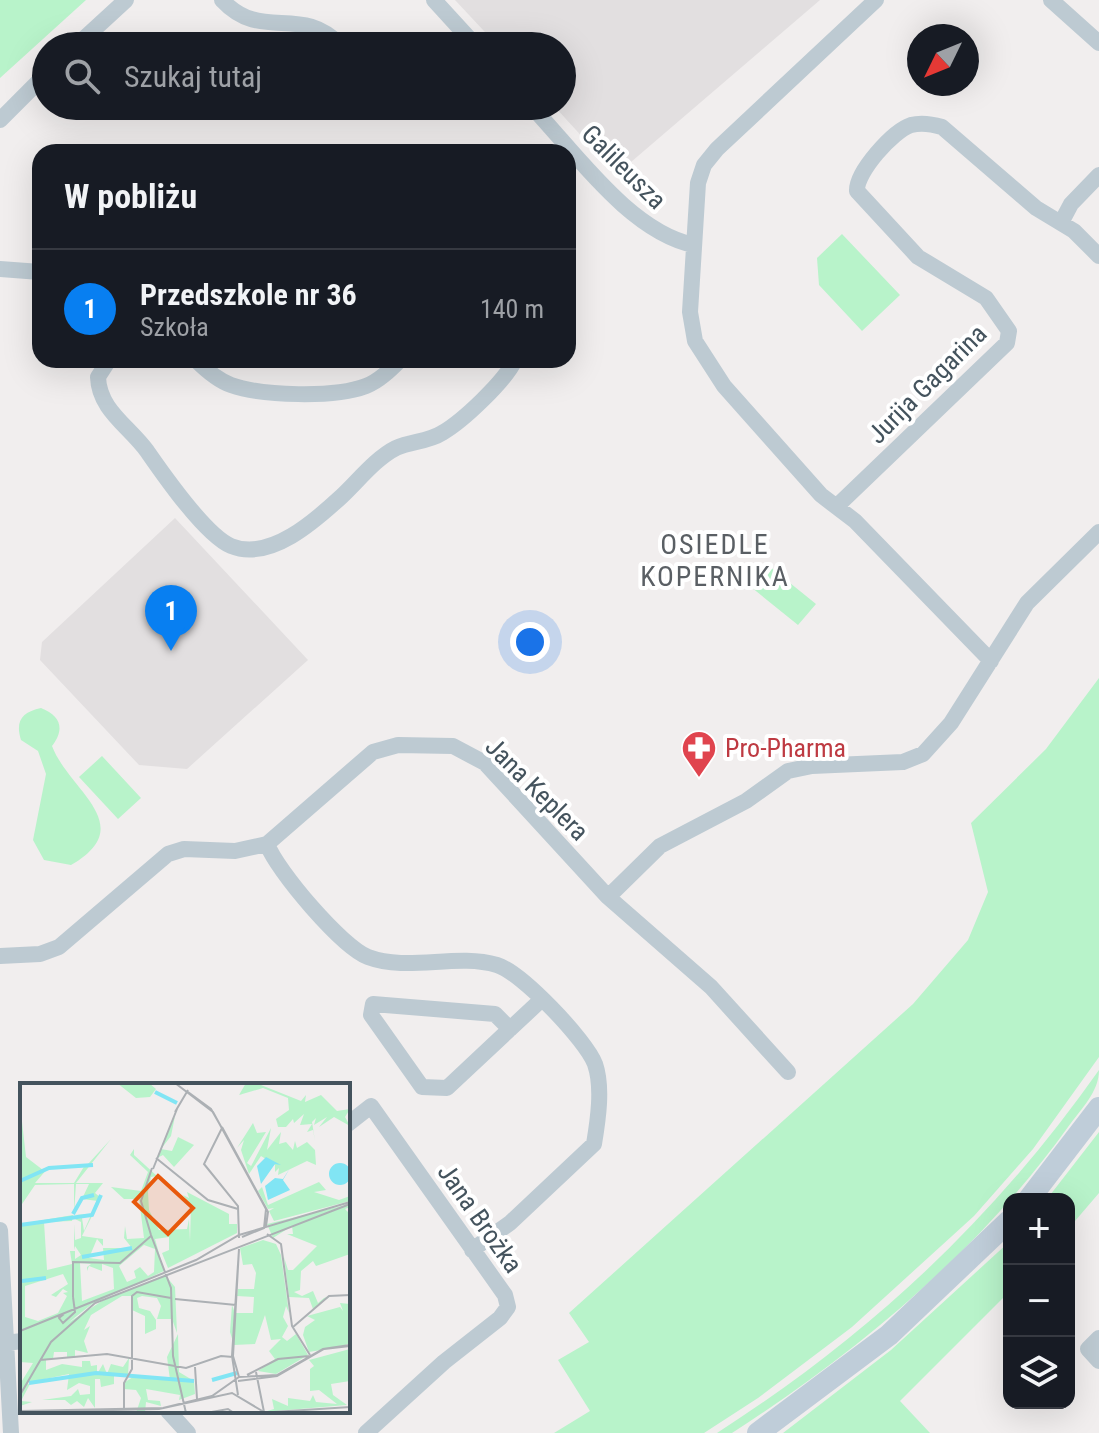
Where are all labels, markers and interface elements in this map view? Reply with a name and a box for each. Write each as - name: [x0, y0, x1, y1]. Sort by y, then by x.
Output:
- north arrow: [907, 24, 979, 96]
- search box: [32, 32, 576, 120]
- icon: search: [60, 54, 104, 98]
- text: Szukaj tutaj: [124, 59, 262, 94]
- street label: Galileusza: [576, 119, 672, 215]
- text: W pobliżu: [64, 176, 197, 216]
- text: Przedszkole nr 36: [140, 277, 357, 312]
- text: 1: [83, 294, 97, 324]
- text: 140 m: [480, 294, 544, 324]
- text: Szkoła: [140, 312, 209, 342]
- street label: Jurija Gagarina: [861, 318, 993, 450]
- district label: OSIEDLE KOPERNIKA: [640, 528, 790, 593]
- pin: 1: [145, 585, 197, 651]
- your location: [510, 622, 550, 662]
- pharmacy icon: Pro-Pharma: [680, 729, 718, 779]
- street label: Jana Keplera: [479, 731, 595, 847]
- place label: Pro-Pharma: [725, 733, 846, 763]
- inset map: [20, 1083, 350, 1413]
- street label: Jana Brożka: [431, 1158, 529, 1278]
- map controls: [1003, 1193, 1075, 1409]
- button: +: [1003, 1193, 1075, 1265]
- button: −: [1003, 1265, 1075, 1337]
- button: layers: [1003, 1337, 1075, 1409]

